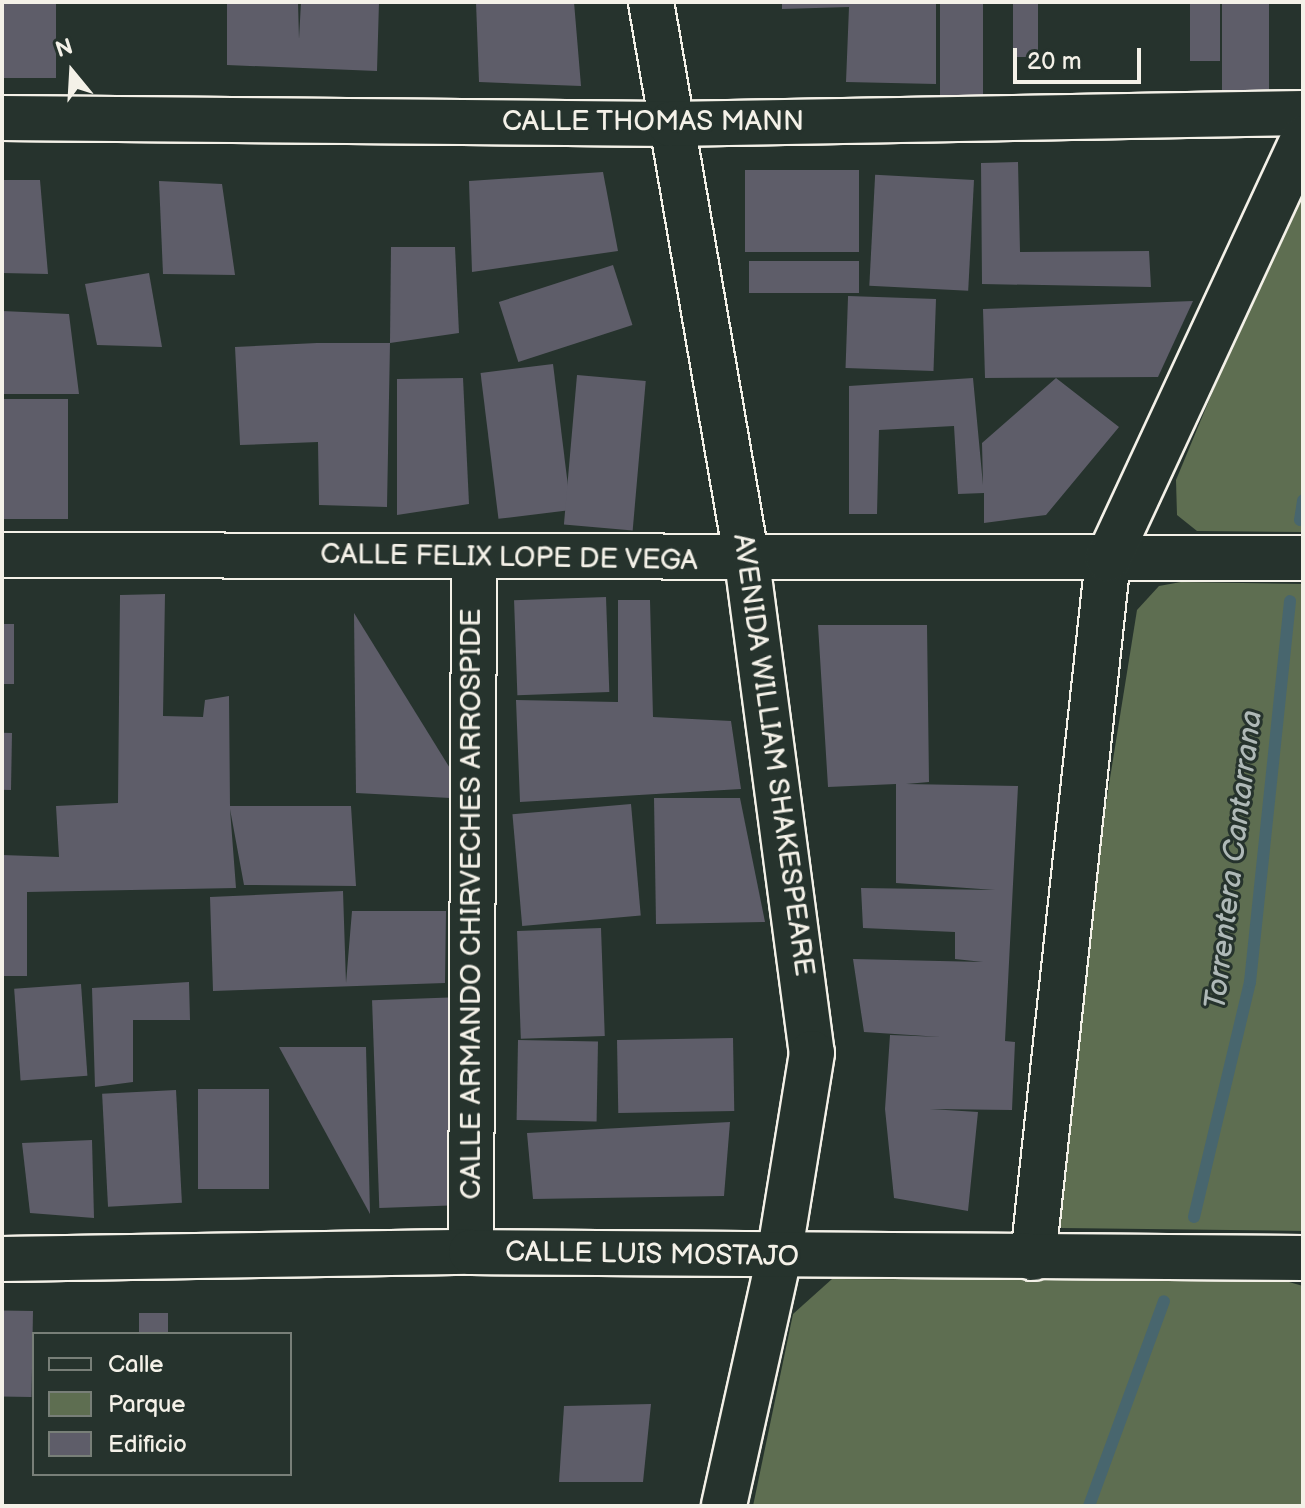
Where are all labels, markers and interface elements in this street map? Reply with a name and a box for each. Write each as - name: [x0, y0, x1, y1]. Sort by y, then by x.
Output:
- north arrow: [32, 32, 112, 112]
- scale bar: [1017, 32, 1145, 82]
- text: N: [52, 33, 76, 64]
- text: 20 m: [1027, 47, 1082, 76]
- street label: CALLE THOMAS MANN: [501, 105, 805, 139]
- street label: AVENIDA WILLIAM SHAKESPEARE: [725, 531, 821, 979]
- street label: CALLE FELIX LOPE DE VEGA: [320, 538, 698, 578]
- street label: CALLE ARMANDO CHIRVECHES ARROSPIDE: [455, 608, 489, 1200]
- water label: Torrentera Cantarrana: [1198, 708, 1270, 1012]
- street label: CALLE LUIS MOSTAJO: [505, 1236, 799, 1274]
- legend: [32, 1332, 292, 1476]
- text: Calle: [108, 1350, 163, 1379]
- text: Parque: [108, 1390, 186, 1419]
- text: Edificio: [108, 1430, 187, 1459]

